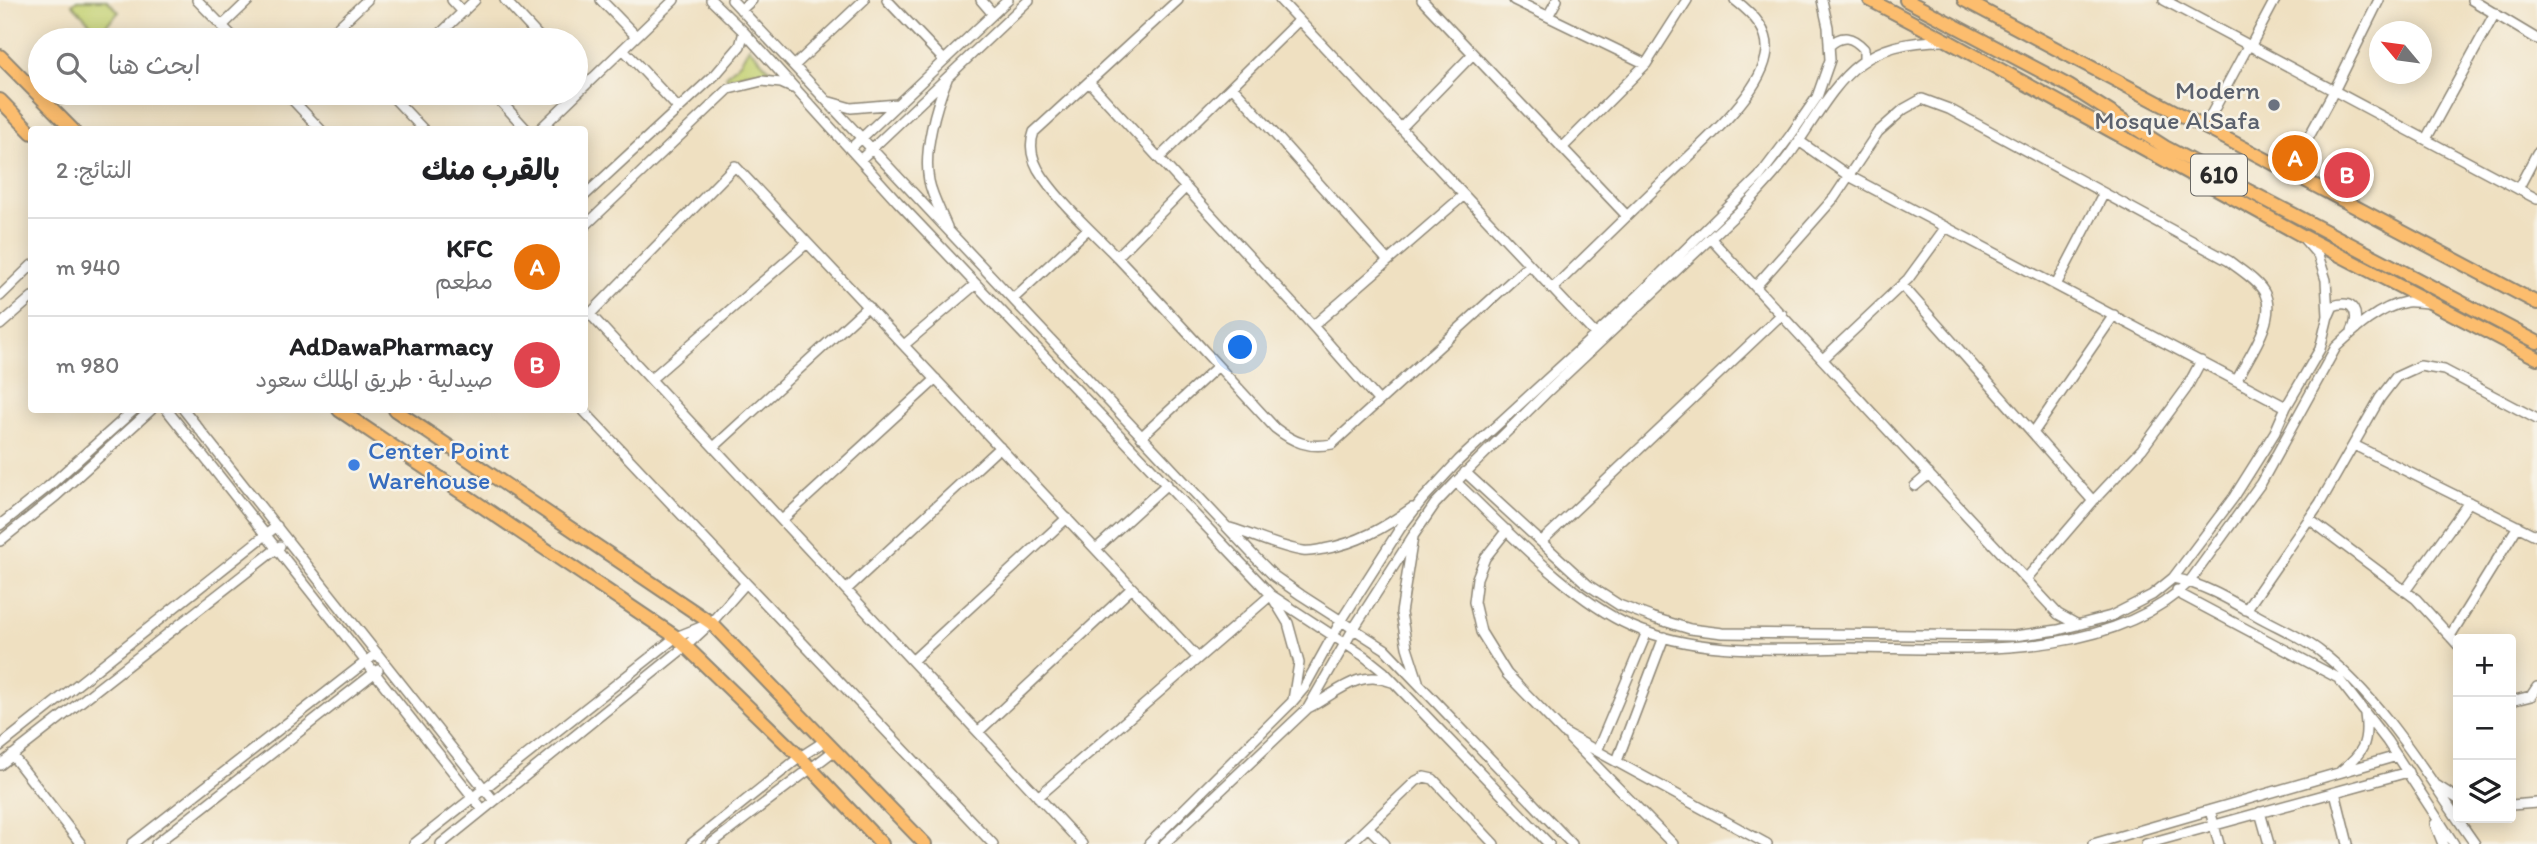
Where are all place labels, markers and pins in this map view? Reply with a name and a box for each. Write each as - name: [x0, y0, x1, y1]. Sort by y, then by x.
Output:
- place label: Modern Mosque AlSafa: [2094, 74, 2260, 136]
- marker: Modern Mosque AlSafa: [2266, 97, 2282, 113]
- pin: A: [2272, 132, 2318, 184]
- pin: B: [2324, 149, 2370, 201]
- place label: Center Point Warehouse: [368, 434, 509, 496]
- marker: Center Point Warehouse: [346, 457, 362, 473]

